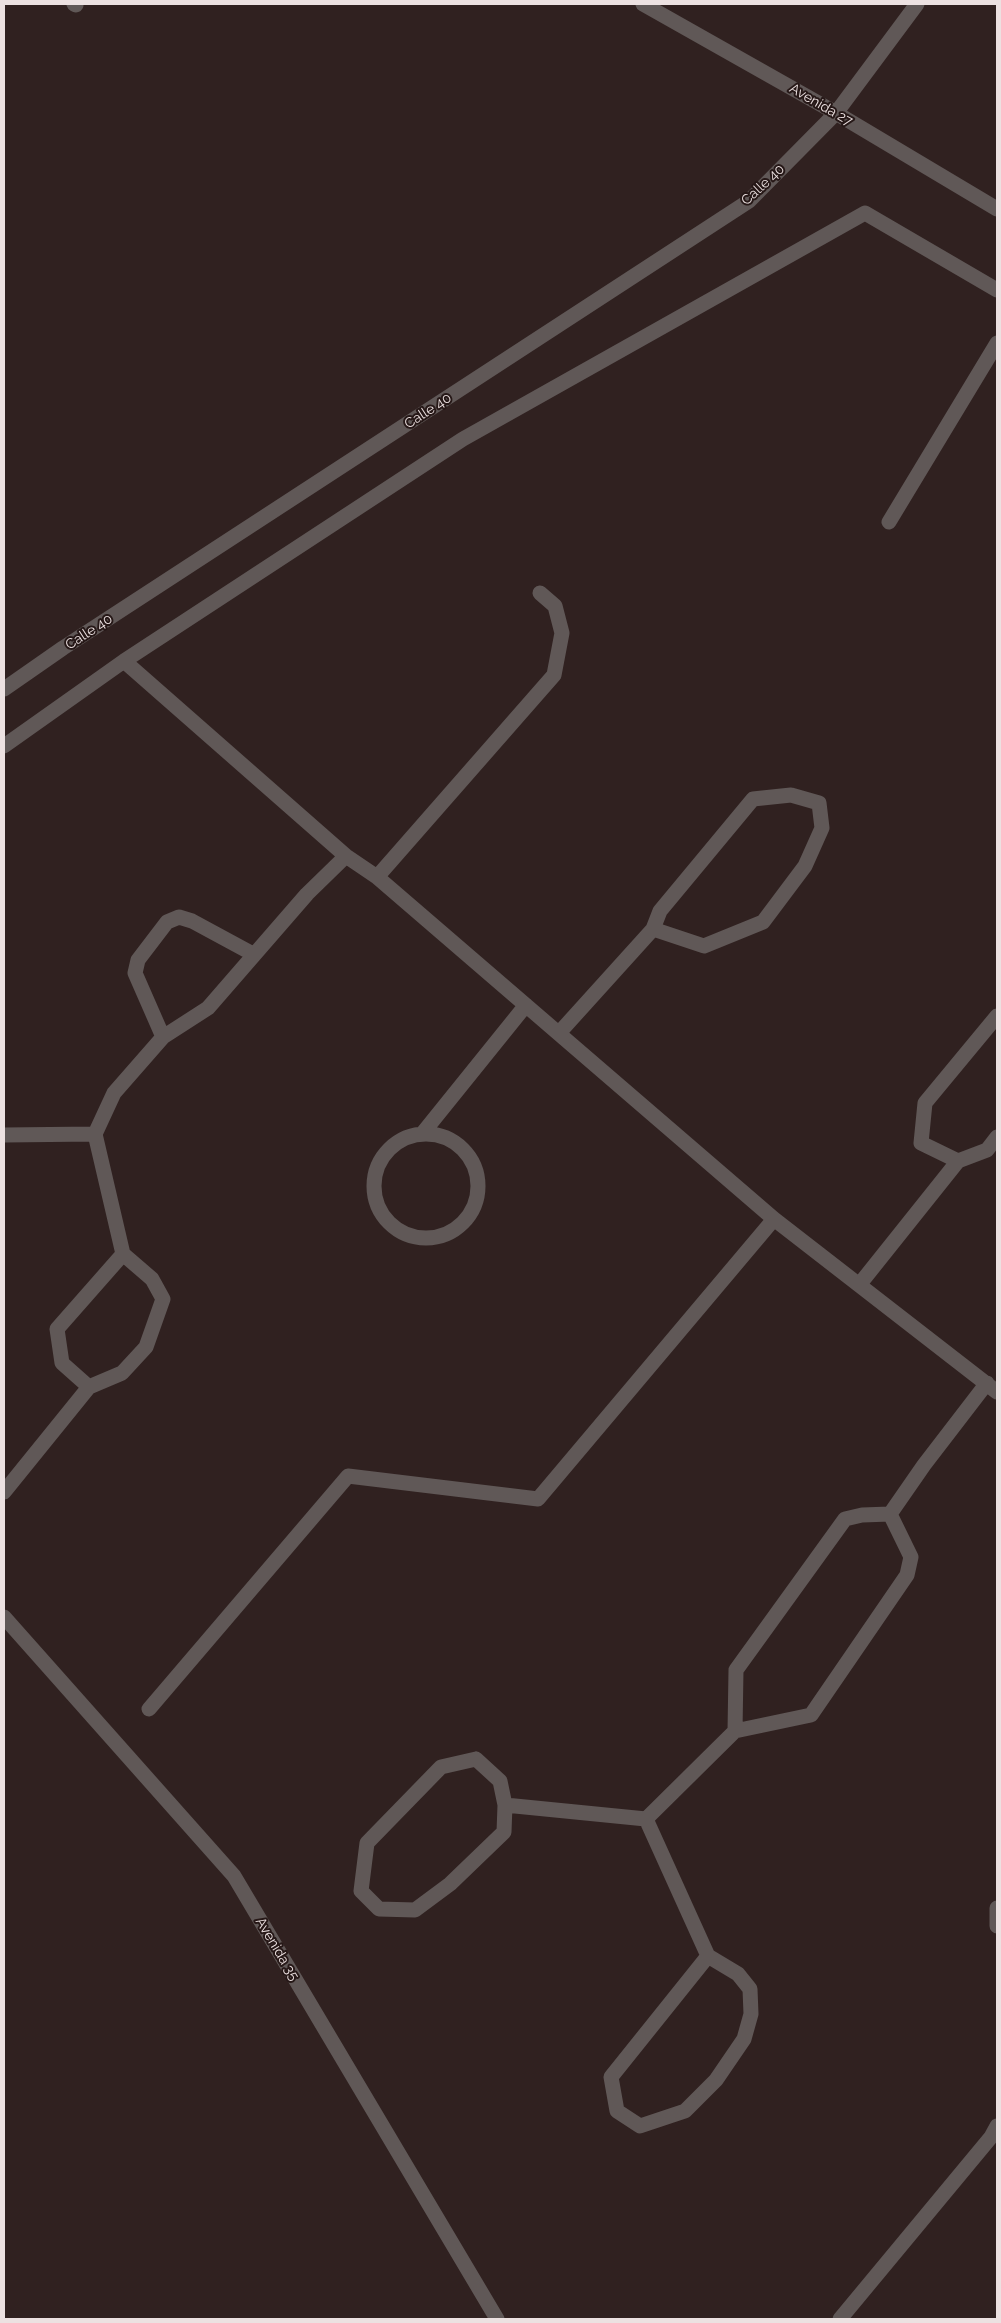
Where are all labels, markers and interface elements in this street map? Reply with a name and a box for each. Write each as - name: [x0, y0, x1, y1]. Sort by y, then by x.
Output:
- street label: Avenida 27: [786, 80, 856, 130]
- street label: Calle 40: [738, 161, 788, 209]
- street label: Calle 40: [401, 390, 455, 432]
- street label: Calle 40: [62, 611, 116, 653]
- street label: Avenida 35: [252, 1914, 302, 1984]

